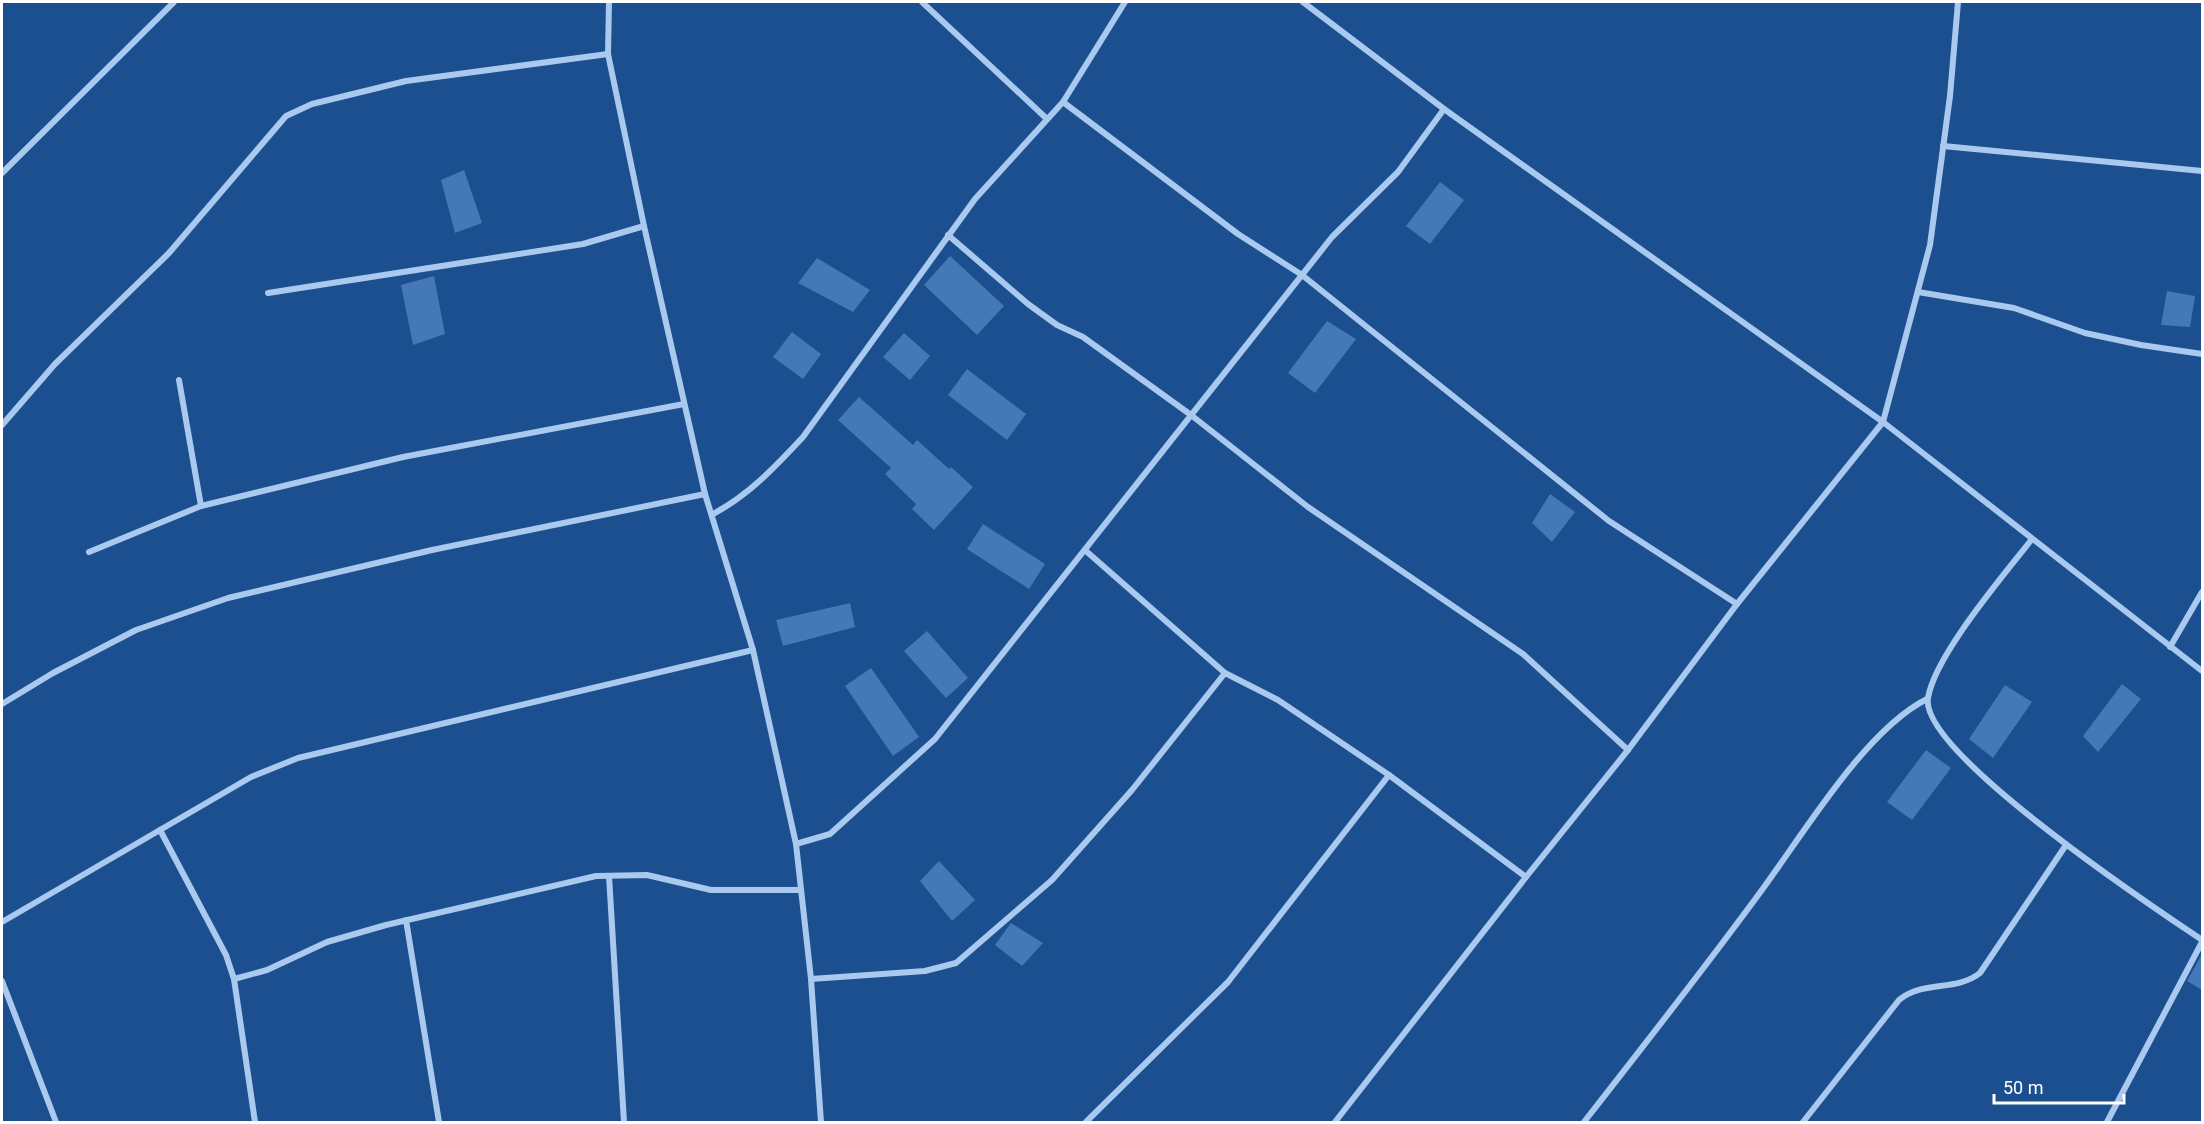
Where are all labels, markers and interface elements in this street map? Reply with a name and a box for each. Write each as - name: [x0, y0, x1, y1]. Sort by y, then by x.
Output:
- scale bar: [1994, 1067, 2124, 1105]
- text: 50 m: [2003, 1077, 2043, 1098]

